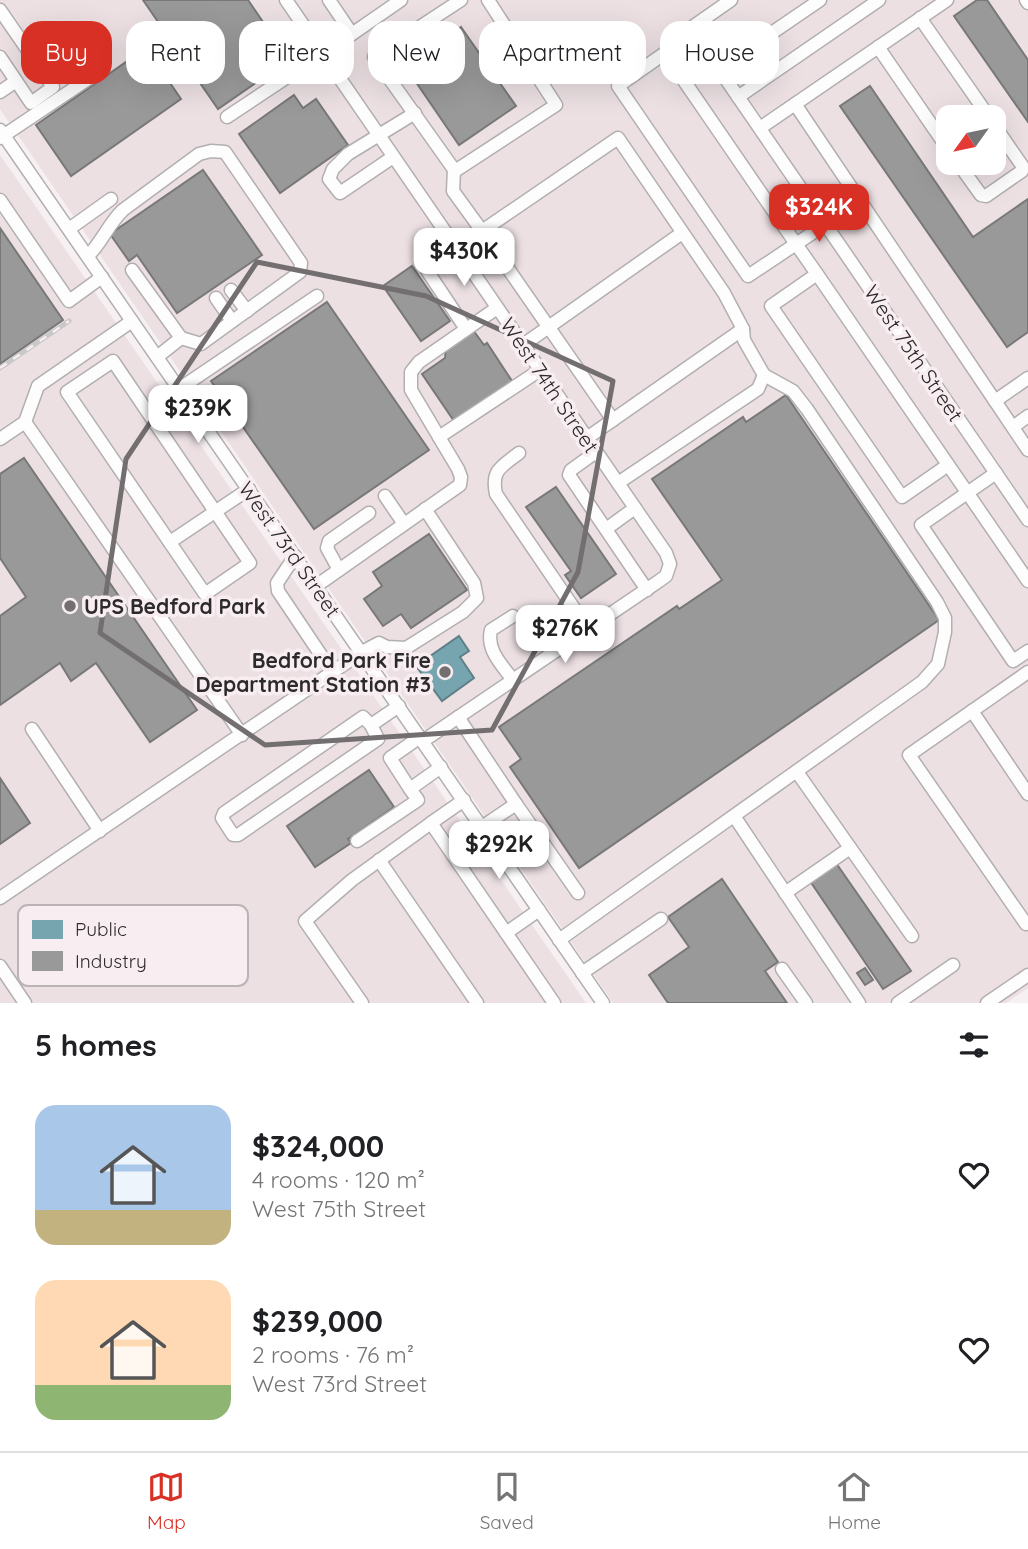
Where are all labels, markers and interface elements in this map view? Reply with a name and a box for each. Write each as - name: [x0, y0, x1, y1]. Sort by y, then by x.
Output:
- chip: Buy: [21, 21, 112, 84]
- chip: Rent: [126, 21, 225, 84]
- chip: Filters: [239, 21, 354, 84]
- chip: New: [368, 21, 465, 84]
- chip: Apartment: [479, 21, 646, 84]
- chip: House: [660, 21, 779, 84]
- north arrow: [936, 105, 1006, 175]
- map controls: [936, 105, 1006, 175]
- pin: $324K: [770, 184, 868, 244]
- text: $324K: [785, 192, 853, 221]
- pin: $430K: [415, 229, 513, 288]
- text: $430K: [430, 236, 498, 265]
- street label: West 75th Street: [859, 280, 969, 426]
- street label: West 74th Street: [495, 312, 605, 458]
- pin: $239K: [149, 386, 247, 445]
- text: $239K: [164, 393, 232, 422]
- street label: West 73rd Street: [234, 476, 346, 622]
- place label: UPS Bedford Park: [84, 593, 265, 619]
- marker: UPS Bedford Park: [62, 598, 78, 614]
- pin: $276K: [516, 606, 614, 665]
- text: $276K: [532, 613, 598, 642]
- place label: Bedford Park Fire Department Station #3: [195, 647, 431, 697]
- marker: Bedford Park Fire Department Station #3: [437, 664, 453, 680]
- pin: $292K: [450, 822, 548, 881]
- text: $292K: [465, 829, 533, 858]
- legend: [18, 905, 248, 986]
- text: Public: [75, 917, 127, 941]
- text: Industry: [75, 949, 147, 973]
- text: 5 homes: [35, 1026, 157, 1064]
- icon: filters: [955, 1026, 993, 1064]
- text: $324,000: [252, 1127, 384, 1165]
- icon: home: [91, 1133, 175, 1217]
- icon: heart: [955, 1156, 993, 1194]
- text: 4 rooms · 120 m²: [252, 1165, 425, 1194]
- text: West 75th Street: [252, 1194, 426, 1223]
- text: $239,000: [252, 1302, 383, 1340]
- icon: home: [91, 1308, 175, 1392]
- icon: heart: [955, 1331, 993, 1369]
- text: 2 rooms · 76 m²: [252, 1340, 414, 1369]
- text: West 73rd Street: [252, 1369, 427, 1398]
- tab: Map: [147, 1468, 186, 1534]
- tab: Saved: [480, 1468, 534, 1534]
- tab: Home: [828, 1468, 881, 1534]

